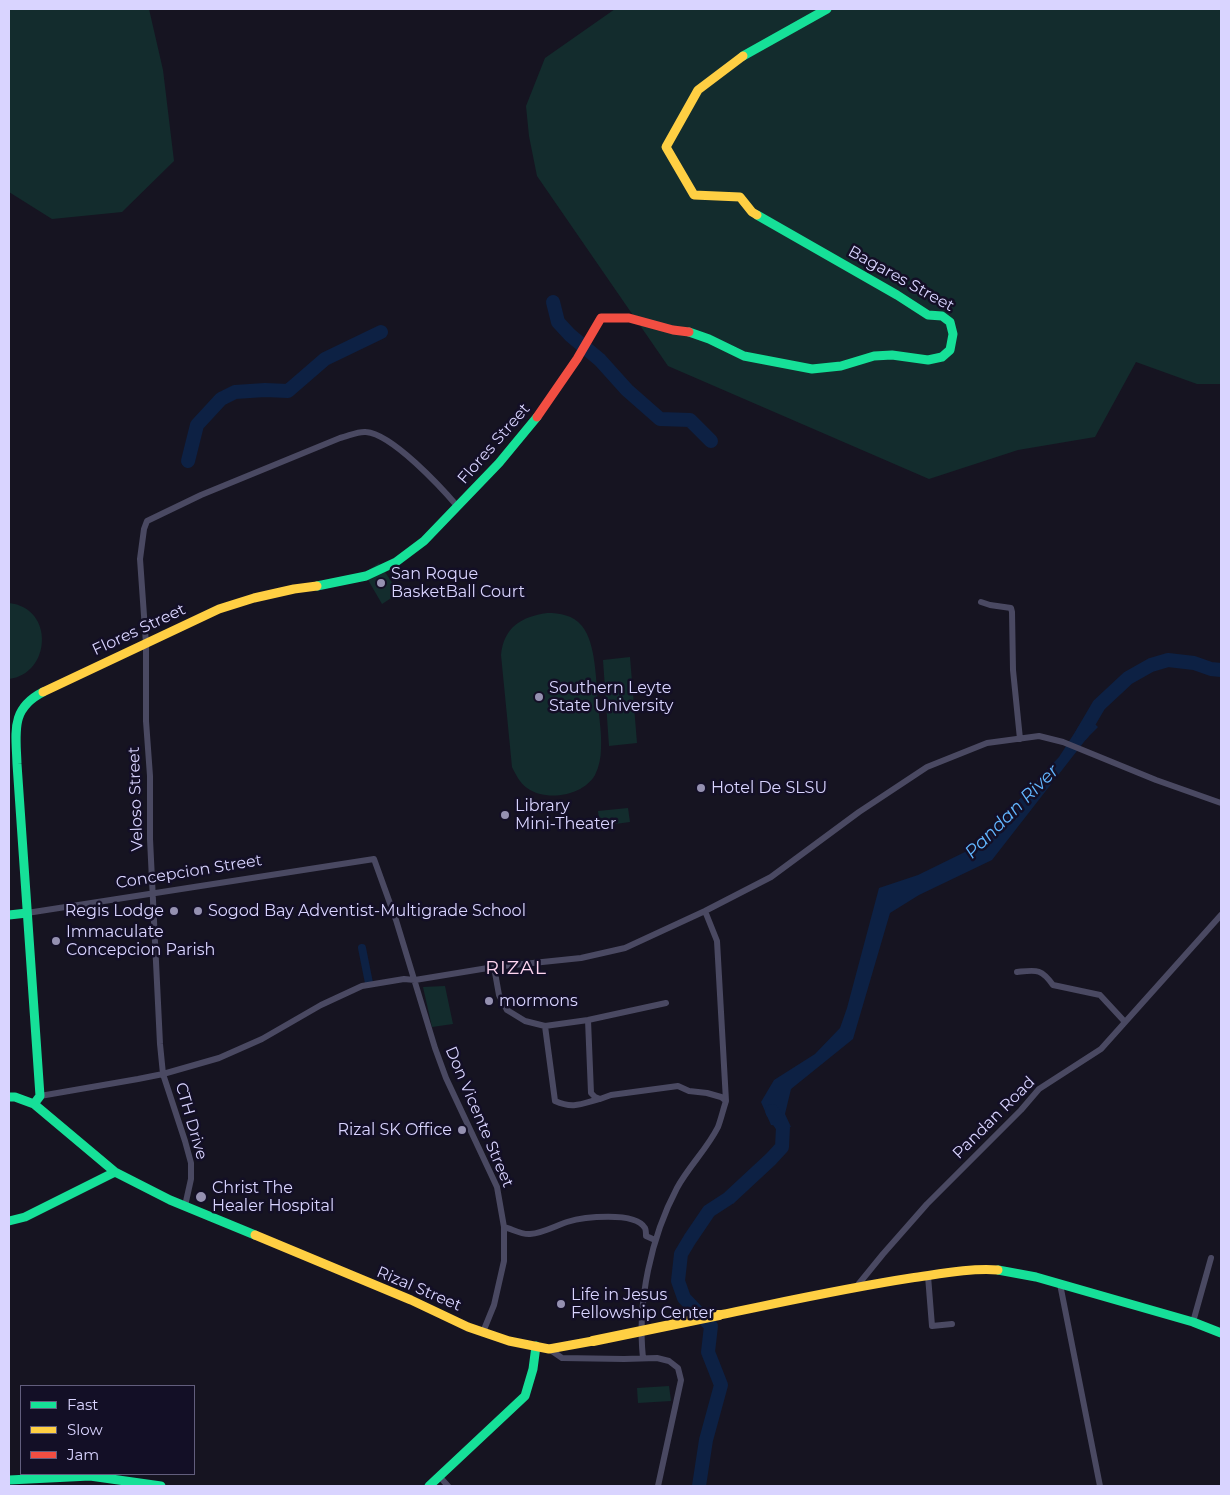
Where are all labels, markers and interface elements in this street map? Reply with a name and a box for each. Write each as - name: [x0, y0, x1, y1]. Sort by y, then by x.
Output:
- street label: Bagares Street: [845, 242, 957, 316]
- street label: Flores Street: [454, 400, 534, 488]
- place label: San Roque BasketBall Court: [391, 564, 525, 602]
- marker: San Roque BasketBall Court: [375, 577, 387, 589]
- street label: Flores Street: [89, 600, 189, 660]
- place label: Southern Leyte State University: [549, 678, 673, 716]
- marker: Southern Leyte State University: [533, 691, 545, 703]
- street label: Veloso Street: [125, 746, 147, 852]
- water label: Pandan River: [961, 761, 1063, 863]
- place label: Hotel De SLSU: [711, 778, 827, 798]
- marker: Hotel De SLSU: [695, 782, 707, 794]
- place label: Library Mini-Theater: [515, 796, 616, 834]
- marker: Library Mini-Theater: [499, 809, 511, 821]
- street label: Concepcion Street: [115, 851, 263, 893]
- place label: Regis Lodge: [65, 901, 164, 921]
- place label: Sogod Bay Adventist-Multigrade School: [208, 901, 526, 921]
- marker: Regis Lodge: [168, 905, 180, 917]
- marker: Sogod Bay Adventist-Multigrade School: [192, 905, 204, 917]
- place label: Immaculate Concepcion Parish: [66, 922, 215, 960]
- marker: Immaculate Concepcion Parish: [50, 935, 62, 947]
- district label: RIZAL: [485, 957, 547, 979]
- place label: mormons: [499, 991, 578, 1011]
- marker: mormons: [483, 995, 495, 1007]
- street label: Don Vicente Street: [441, 1044, 517, 1190]
- street label: Pandan Road: [949, 1073, 1039, 1163]
- street label: CTH Drive: [171, 1080, 211, 1162]
- place label: Rizal SK Office: [337, 1120, 452, 1140]
- marker: Rizal SK Office: [456, 1124, 468, 1136]
- place label: Christ The Healer Hospital: [212, 1178, 334, 1216]
- marker: Christ The Healer Hospital: [194, 1190, 208, 1204]
- street label: Rizal Street: [374, 1263, 464, 1315]
- place label: Life in Jesus Fellowship Center: [571, 1285, 715, 1323]
- marker: Life in Jesus Fellowship Center: [555, 1298, 567, 1310]
- legend: [20, 1385, 195, 1475]
- text: Fast: [67, 1395, 98, 1414]
- text: Slow: [67, 1420, 103, 1439]
- text: Jam: [67, 1445, 99, 1464]

